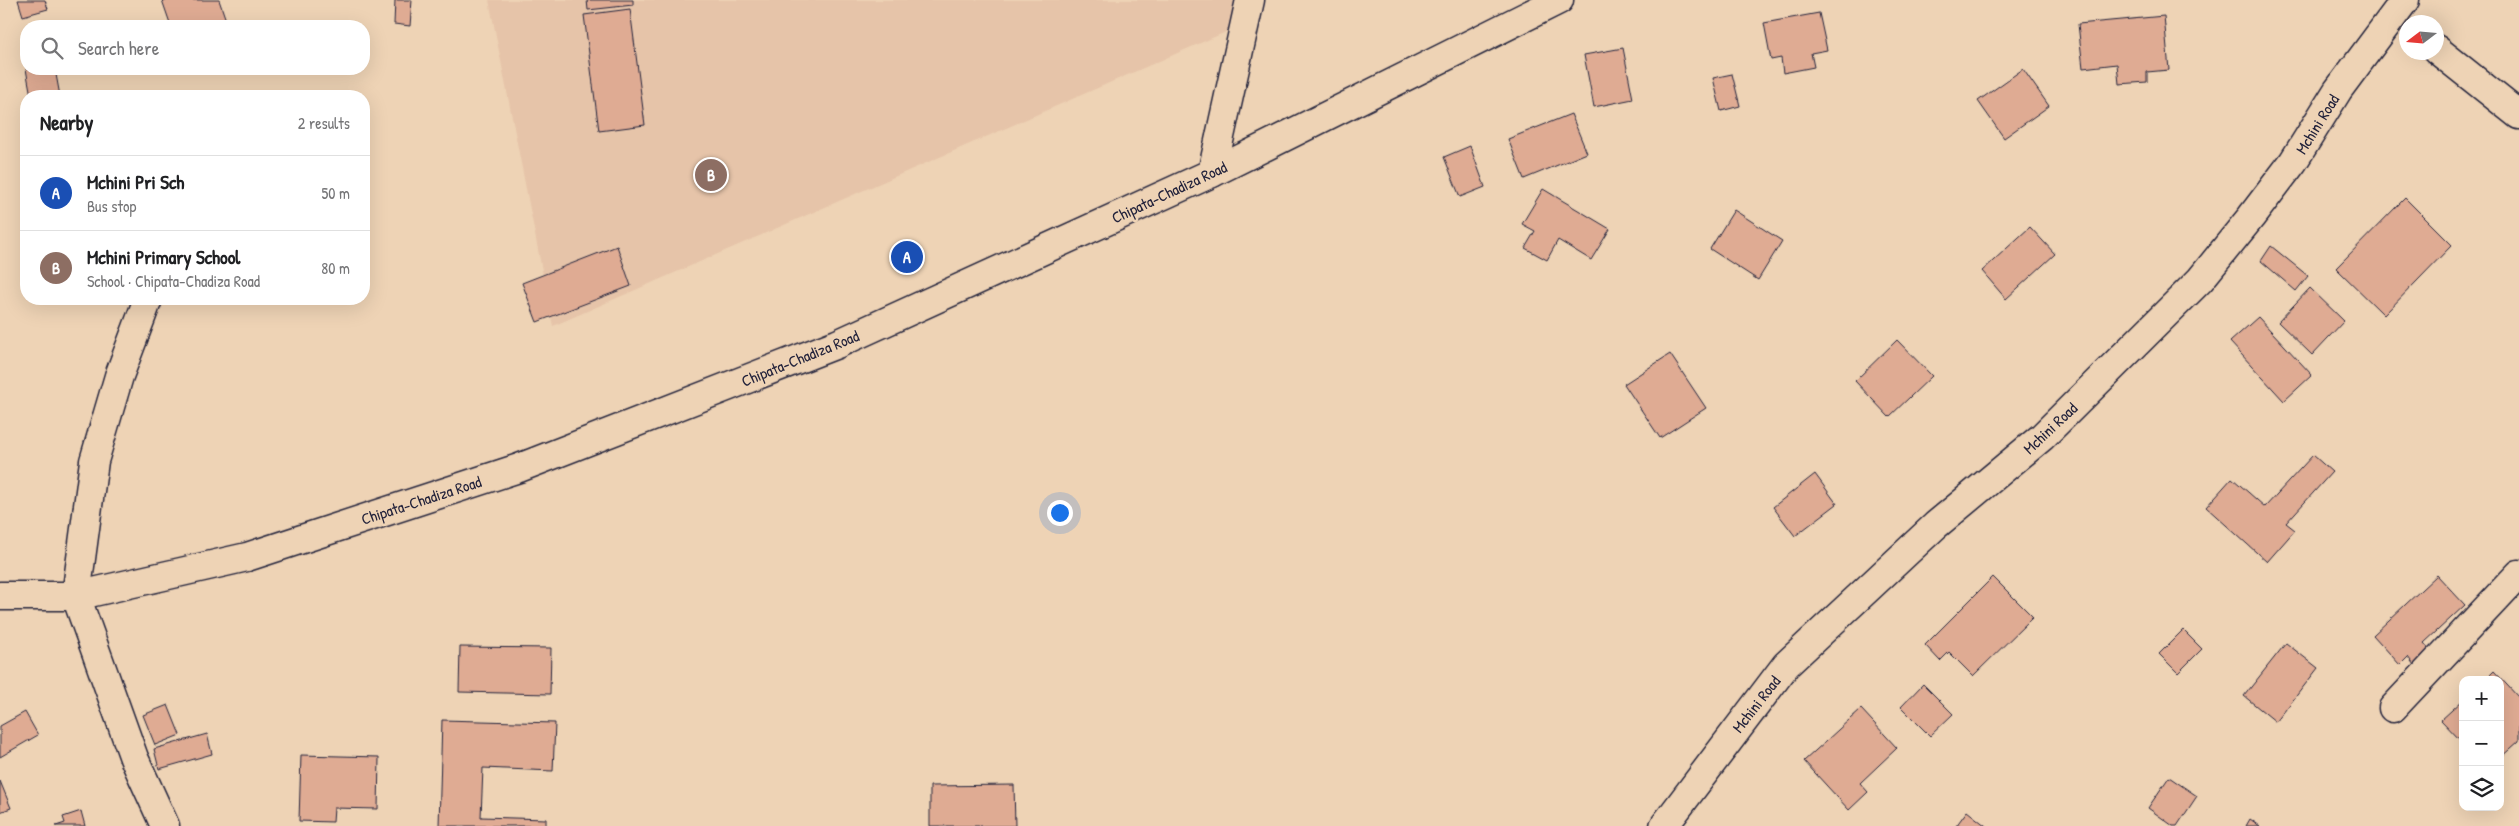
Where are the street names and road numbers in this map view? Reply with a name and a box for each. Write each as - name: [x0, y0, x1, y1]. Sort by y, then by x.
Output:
- street label: Mchini Road: [2290, 90, 2344, 158]
- street label: Chipata-Chadiza Road: [1108, 156, 1230, 228]
- street label: Chipata-Chadiza Road: [738, 324, 862, 392]
- street label: Mchini Road: [2018, 397, 2082, 459]
- street label: Chipata-Chadiza Road: [358, 470, 484, 530]
- street label: Mchini Road: [1727, 671, 1785, 737]

